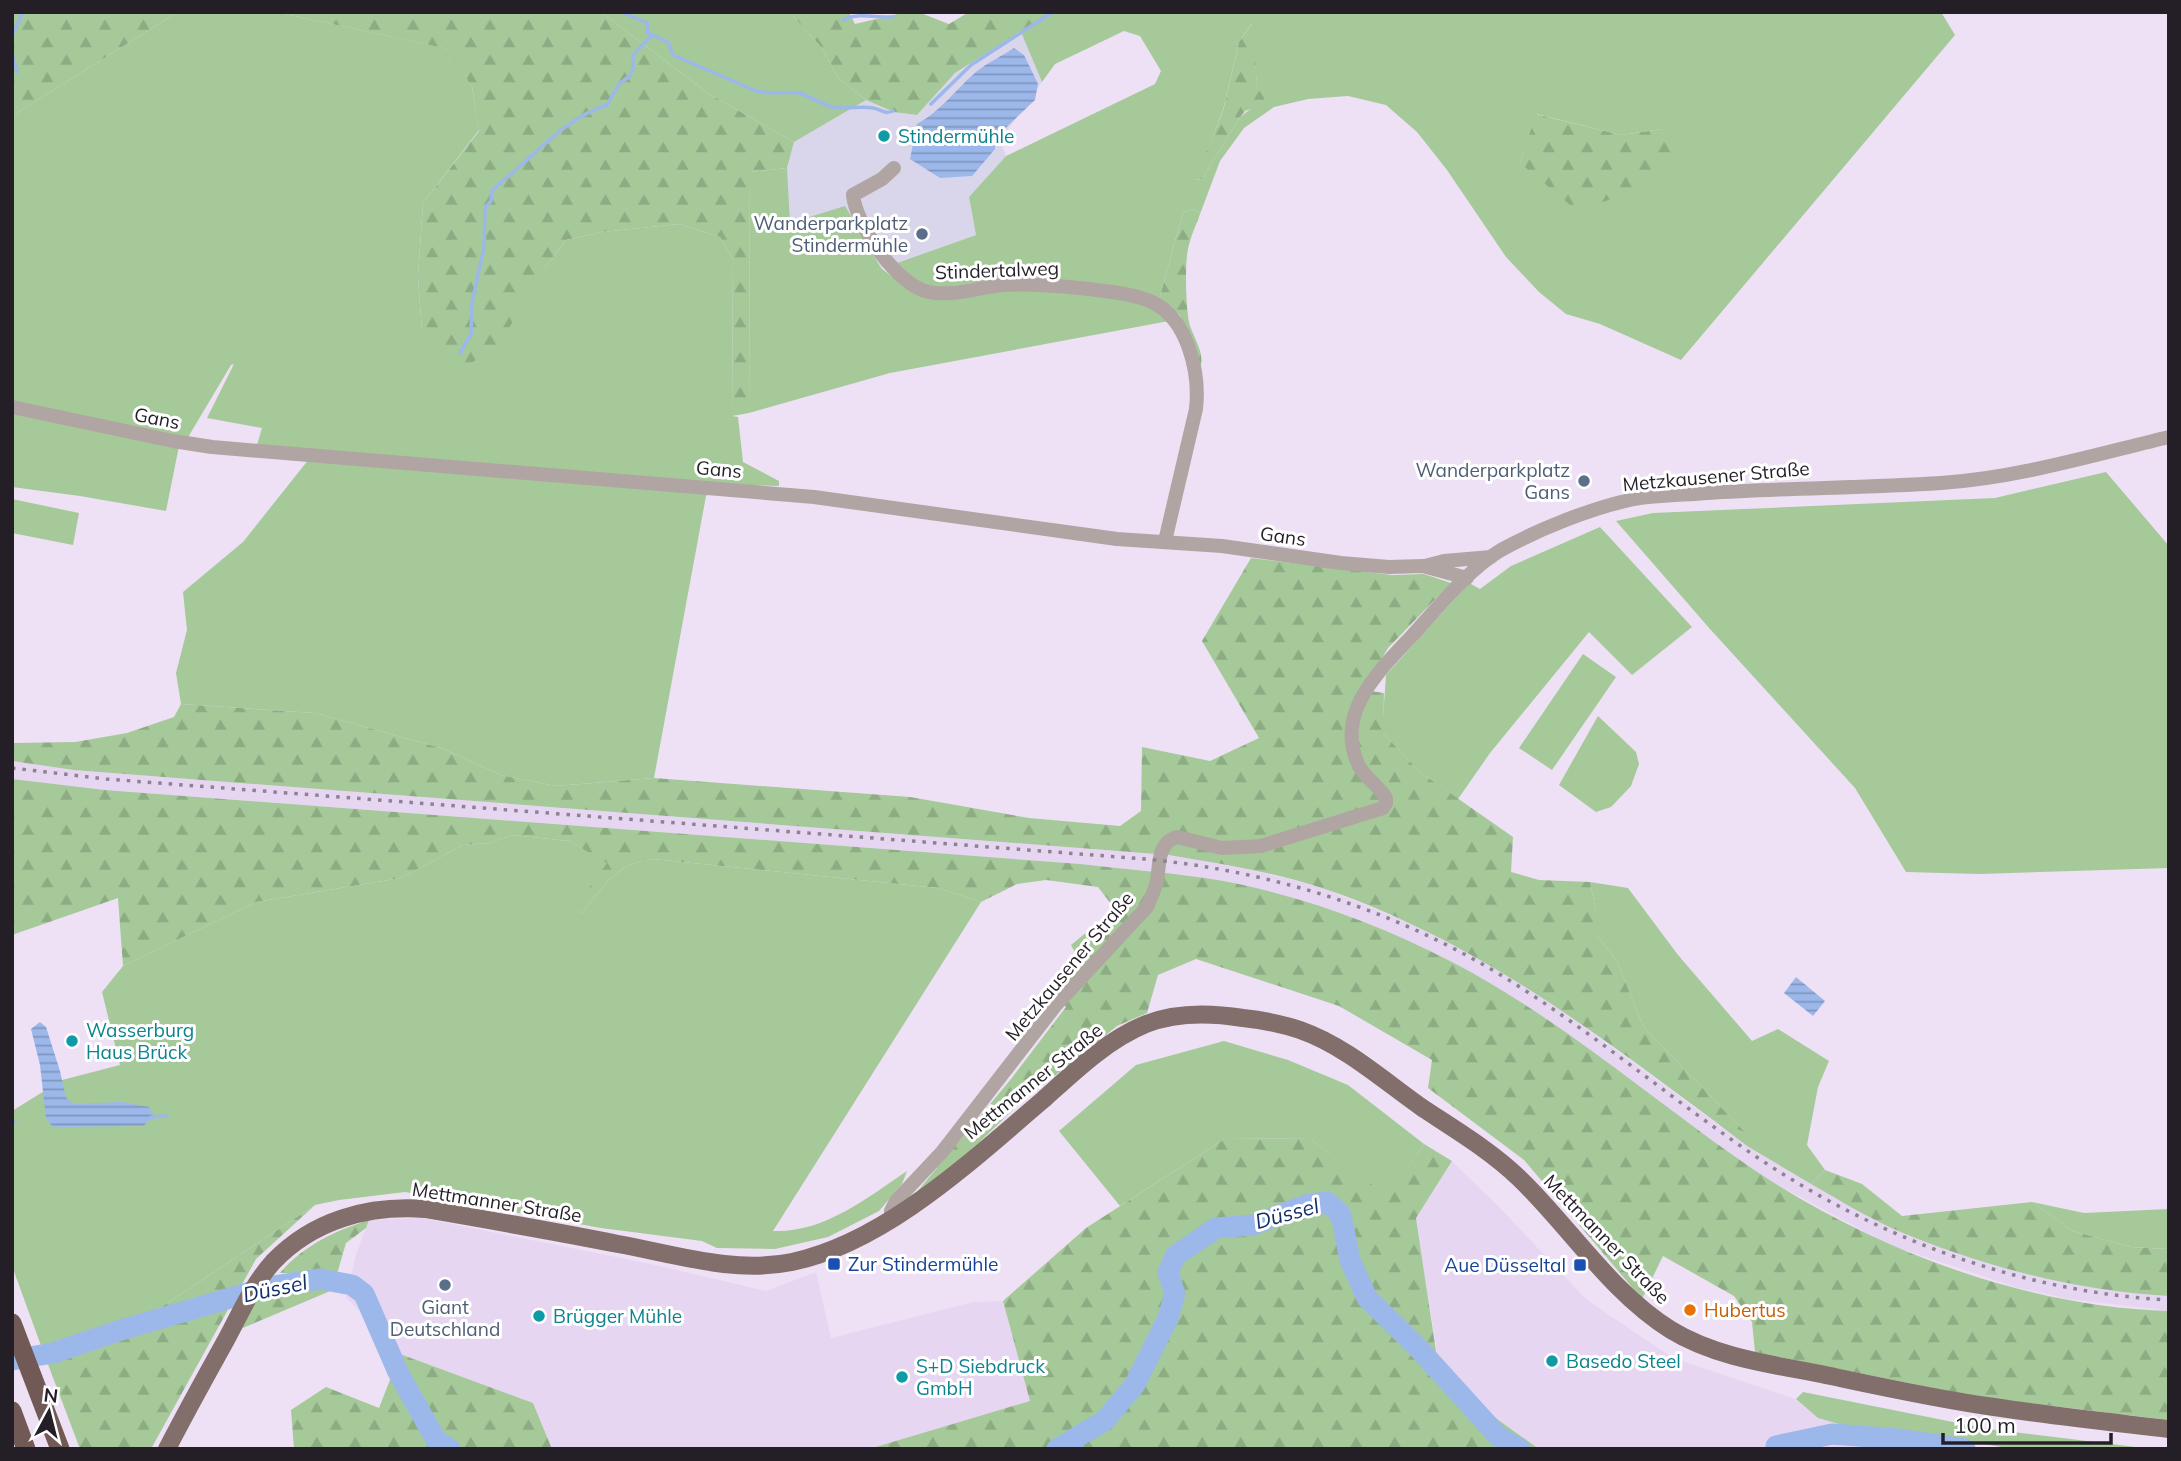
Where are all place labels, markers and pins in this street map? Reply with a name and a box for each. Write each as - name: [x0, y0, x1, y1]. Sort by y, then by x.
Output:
- place label: Stindermühle: [898, 124, 1014, 148]
- marker: Stindermühle: [876, 128, 892, 144]
- place label: Wanderparkplatz Stindermühle: [753, 211, 908, 257]
- marker: Wanderparkplatz Stindermühle: [914, 226, 930, 242]
- place label: Wanderparkplatz Gans: [1415, 458, 1570, 504]
- marker: Wanderparkplatz Gans: [1576, 473, 1592, 489]
- place label: Wasserburg Haus Brück: [86, 1018, 194, 1064]
- marker: Wasserburg Haus Brück: [64, 1033, 80, 1049]
- place label: Zur Stindermühle: [848, 1252, 998, 1276]
- place label: Aue Düsseltal: [1444, 1253, 1566, 1277]
- marker: Zur Stindermühle: [826, 1256, 842, 1272]
- marker: Aue Düsseltal: [1572, 1257, 1588, 1273]
- marker: Giant Deutschland: [437, 1277, 453, 1293]
- place label: Giant Deutschland: [390, 1295, 500, 1341]
- place label: Hubertus: [1704, 1298, 1786, 1322]
- marker: Hubertus: [1682, 1302, 1698, 1318]
- place label: Brügger Mühle: [553, 1304, 682, 1328]
- marker: Brügger Mühle: [531, 1308, 547, 1324]
- place label: Basedo Steel: [1566, 1349, 1681, 1373]
- marker: Basedo Steel: [1544, 1353, 1560, 1369]
- place label: S+D Siebdruck GmbH: [916, 1354, 1045, 1400]
- marker: S+D Siebdruck GmbH: [894, 1369, 910, 1385]

